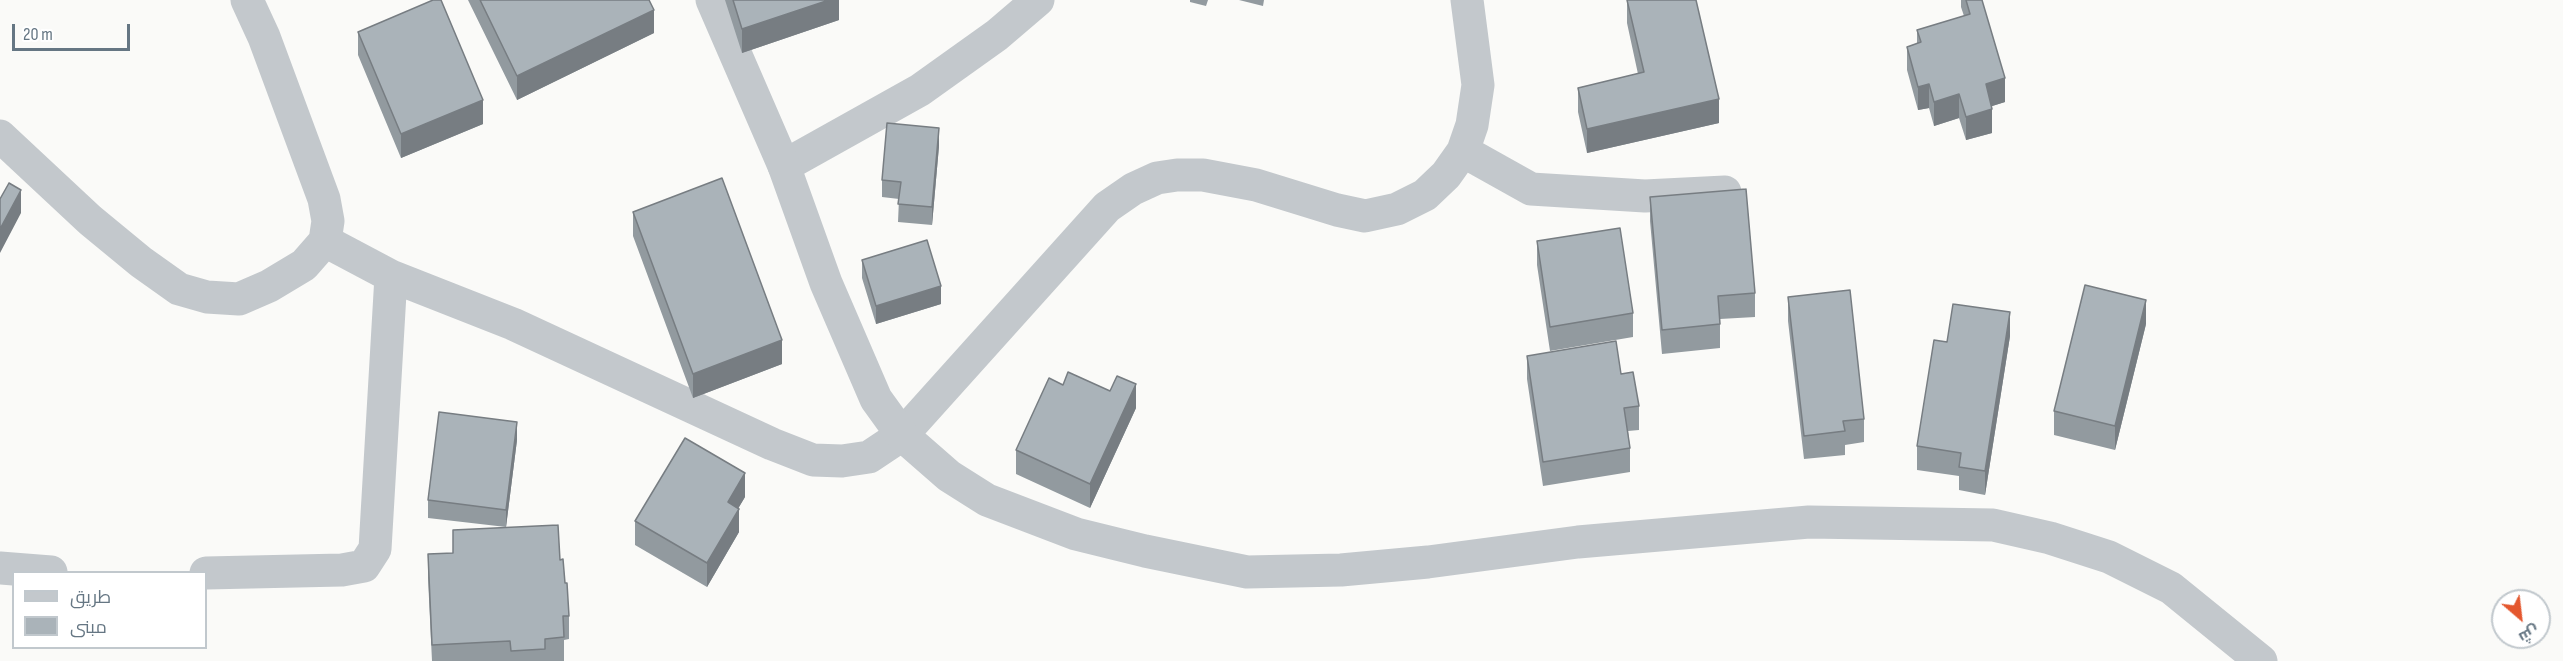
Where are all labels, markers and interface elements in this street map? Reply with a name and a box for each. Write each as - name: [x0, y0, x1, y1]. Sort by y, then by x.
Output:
- scale bar: [15, 12, 134, 50]
- text: 20 m: [23, 24, 53, 45]
- legend: [12, 571, 207, 649]
- text: طريق: [70, 587, 111, 608]
- north arrow: [2491, 589, 2551, 649]
- text: مبنى: [70, 617, 107, 638]
- text: ش: [2515, 620, 2542, 647]

